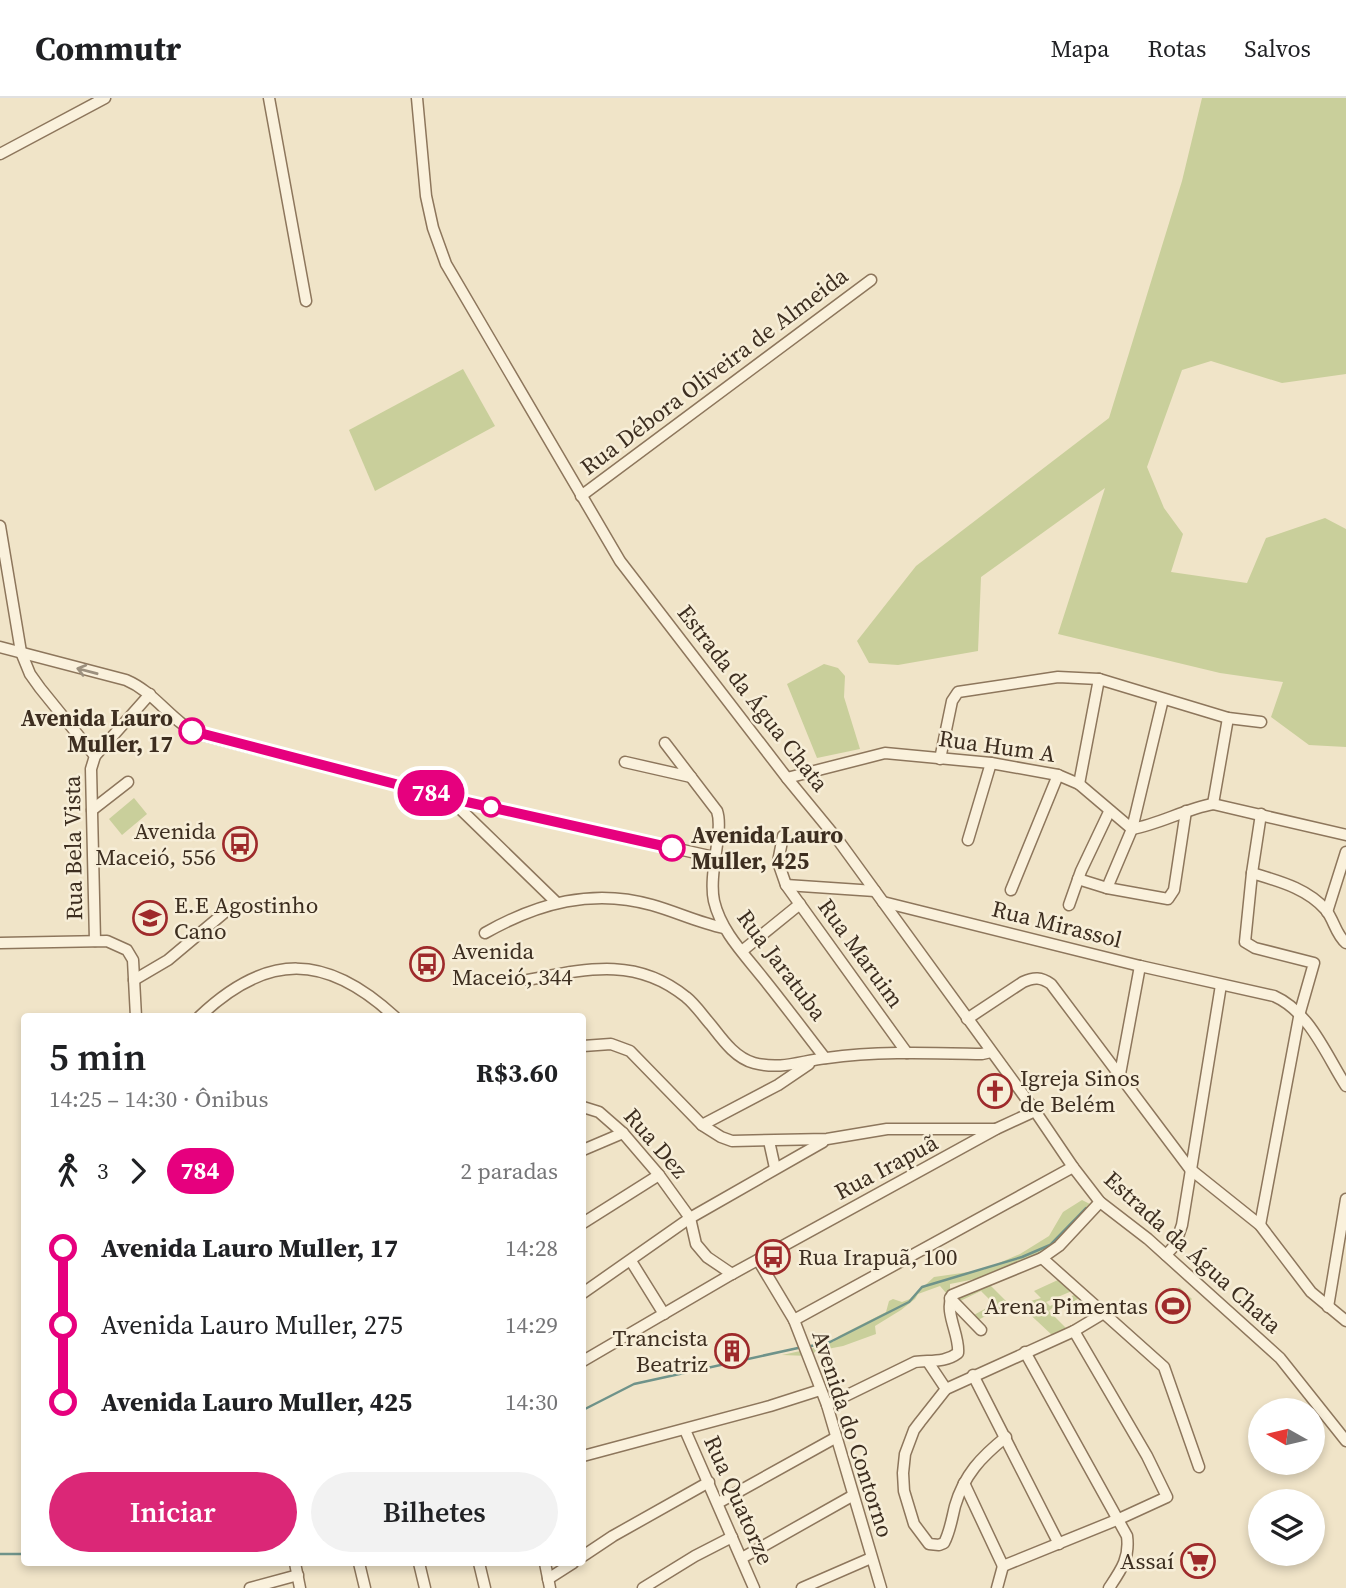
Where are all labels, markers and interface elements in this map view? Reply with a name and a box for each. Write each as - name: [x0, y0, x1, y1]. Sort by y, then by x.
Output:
- text: Commutr: [35, 26, 181, 71]
- text: Mapa: [1050, 32, 1110, 65]
- text: Rotas: [1148, 32, 1206, 65]
- text: Salvos: [1244, 32, 1311, 65]
- street label: Rua Débora Oliveira de Almeida: [574, 260, 855, 482]
- street label: Estrada da Água Chata: [670, 598, 836, 798]
- one-way arrow: [76, 664, 99, 677]
- place label: Avenida Lauro Muller, 17: [21, 702, 173, 760]
- marker: Avenida Lauro Muller, 17: [179, 718, 205, 744]
- street label: Rua Hum A: [937, 722, 1058, 770]
- line badge: 784: [391, 770, 471, 816]
- street label: Rua Bela Vista: [56, 775, 90, 921]
- text: 784: [411, 776, 451, 809]
- unlabelled marker: [481, 797, 501, 817]
- place label: Avenida Maceió, 556: [95, 815, 216, 873]
- place label: Avenida Lauro Muller, 425: [691, 819, 843, 877]
- bus stop icon: Avenida Maceió, 556: [221, 825, 259, 863]
- marker: Avenida Lauro Muller, 425: [659, 835, 685, 861]
- place label: E.E Agostinho Cano: [174, 889, 318, 947]
- street label: Rua Maruim: [810, 892, 912, 1014]
- street label: Rua Mirassol: [989, 892, 1126, 956]
- school or university icon: E.E Agostinho Cano: [131, 899, 169, 937]
- street label: Rua Jaratuba: [730, 903, 835, 1028]
- place label: Avenida Maceió, 344: [452, 935, 573, 993]
- bus stop icon: Avenida Maceió, 344: [408, 945, 446, 983]
- text: 5 min: [49, 1031, 147, 1083]
- text: R$3.60: [476, 1055, 558, 1091]
- place label: Igreja Sinos de Belém: [1020, 1062, 1140, 1120]
- church icon: Igreja Sinos de Belém: [976, 1072, 1014, 1110]
- text: 14:25 – 14:30 · Ônibus: [49, 1083, 268, 1115]
- street label: Rua Dez: [616, 1101, 696, 1185]
- street label: Rua Irapuã: [829, 1126, 944, 1208]
- icon: walk: [49, 1152, 87, 1190]
- icon: forward: [119, 1152, 157, 1190]
- text: 784: [181, 1154, 220, 1187]
- text: 3: [97, 1155, 109, 1187]
- text: 2 paradas: [460, 1155, 558, 1187]
- street label: Estrada da Água Chata: [1097, 1163, 1289, 1341]
- text: Avenida Lauro Muller, 17: [101, 1230, 398, 1266]
- text: 14:28: [505, 1232, 558, 1264]
- bus stop icon: Rua Irapuã, 100: [754, 1238, 792, 1276]
- place label: Rua Irapuã, 100: [798, 1241, 958, 1273]
- sports icon: Arena Pimentas: [1154, 1287, 1192, 1325]
- place label: Arena Pimentas: [984, 1290, 1148, 1322]
- text: Avenida Lauro Muller, 275: [101, 1307, 403, 1343]
- text: 14:29: [505, 1309, 558, 1341]
- place label: Trancista Beatriz: [613, 1322, 708, 1380]
- street label: Avenida do Contorno: [804, 1326, 902, 1542]
- building icon: Trancista Beatriz: [713, 1332, 751, 1370]
- text: Avenida Lauro Muller, 425: [101, 1384, 412, 1420]
- text: 14:30: [505, 1386, 558, 1418]
- north arrow: [1248, 1398, 1325, 1475]
- map controls: [1248, 1398, 1325, 1566]
- street label: Rua Quatorze: [696, 1430, 782, 1570]
- button: Iniciar: [49, 1472, 297, 1552]
- button: Bilhetes: [311, 1472, 558, 1552]
- button: layers: [1248, 1489, 1325, 1566]
- supermarket icon: Assaí: [1179, 1542, 1217, 1580]
- place label: Assaí: [1120, 1545, 1174, 1577]

